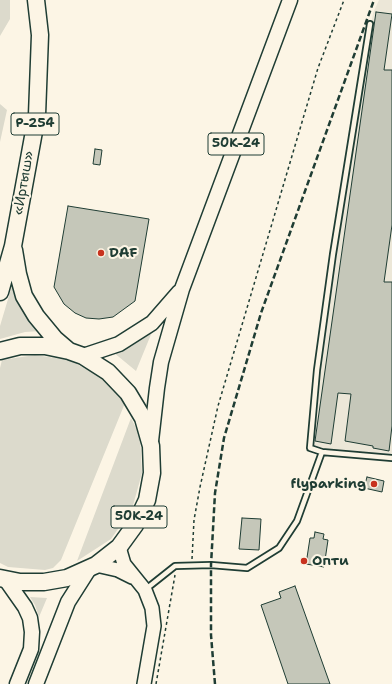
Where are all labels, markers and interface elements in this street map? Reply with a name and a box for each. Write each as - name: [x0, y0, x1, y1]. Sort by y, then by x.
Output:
- road number: Р-254: [11, 113, 59, 135]
- road number: 50К-24: [208, 133, 264, 155]
- street label: «Иртыш»: [10, 150, 38, 216]
- place label: DAF: [109, 245, 137, 261]
- marker: DAF: [96, 248, 106, 258]
- place label: flyparking: [291, 476, 366, 492]
- marker: flyparking: [369, 479, 379, 489]
- road number: 50К-24: [111, 506, 167, 528]
- place label: Опти: [312, 553, 349, 569]
- marker: Опти: [299, 556, 309, 566]

